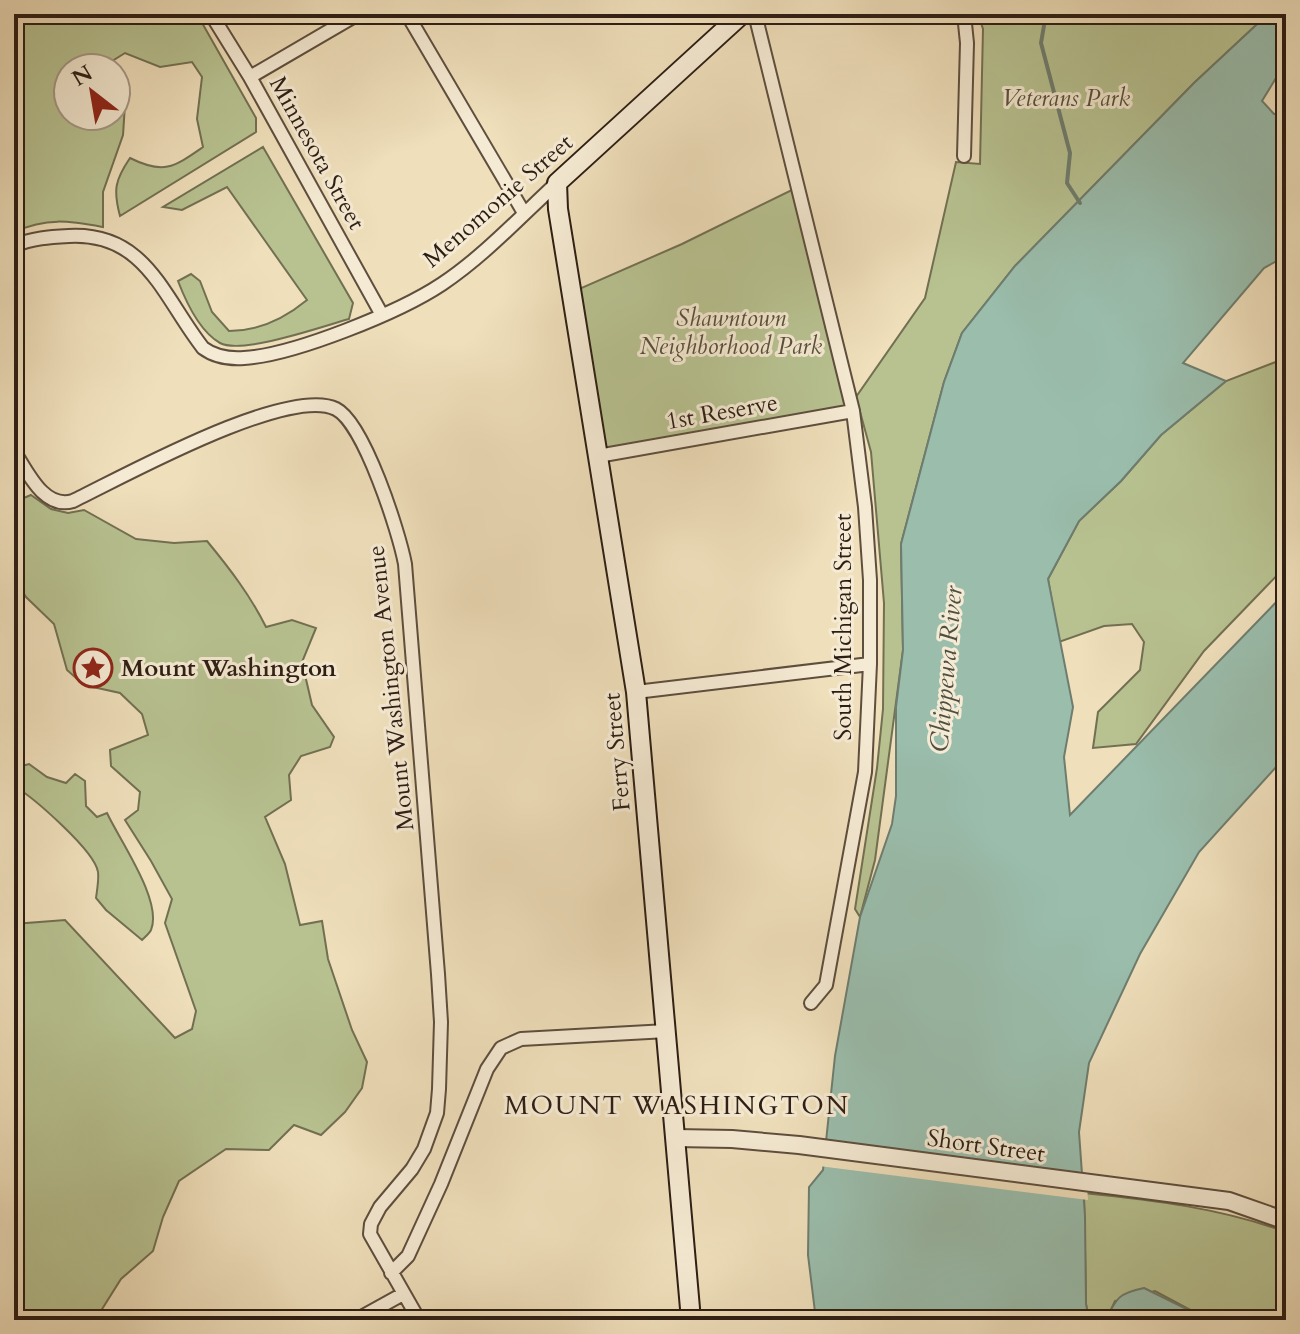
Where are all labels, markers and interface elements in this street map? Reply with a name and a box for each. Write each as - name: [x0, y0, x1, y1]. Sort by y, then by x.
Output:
- north arrow: [52, 52, 132, 132]
- text: N: [66, 58, 98, 93]
- street label: Minnesota Street: [261, 70, 373, 236]
- park label: Veterans Park: [1002, 82, 1130, 115]
- street label: Menomonie Street: [416, 126, 580, 275]
- park label: Shawntown Neighborhood Park: [640, 302, 822, 363]
- street label: 1st Reserve: [664, 386, 780, 438]
- street label: South Michigan Street: [827, 513, 860, 741]
- street label: Mount Washington Avenue: [360, 544, 422, 832]
- water label: Chippewa River: [921, 583, 971, 753]
- place icon: Mount Washington: [72, 647, 114, 689]
- place label: Mount Washington: [121, 652, 337, 685]
- street label: Ferry Street: [595, 691, 639, 813]
- district label: MOUNT WASHINGTON: [504, 1088, 850, 1123]
- street label: Short Street: [925, 1121, 1047, 1171]

